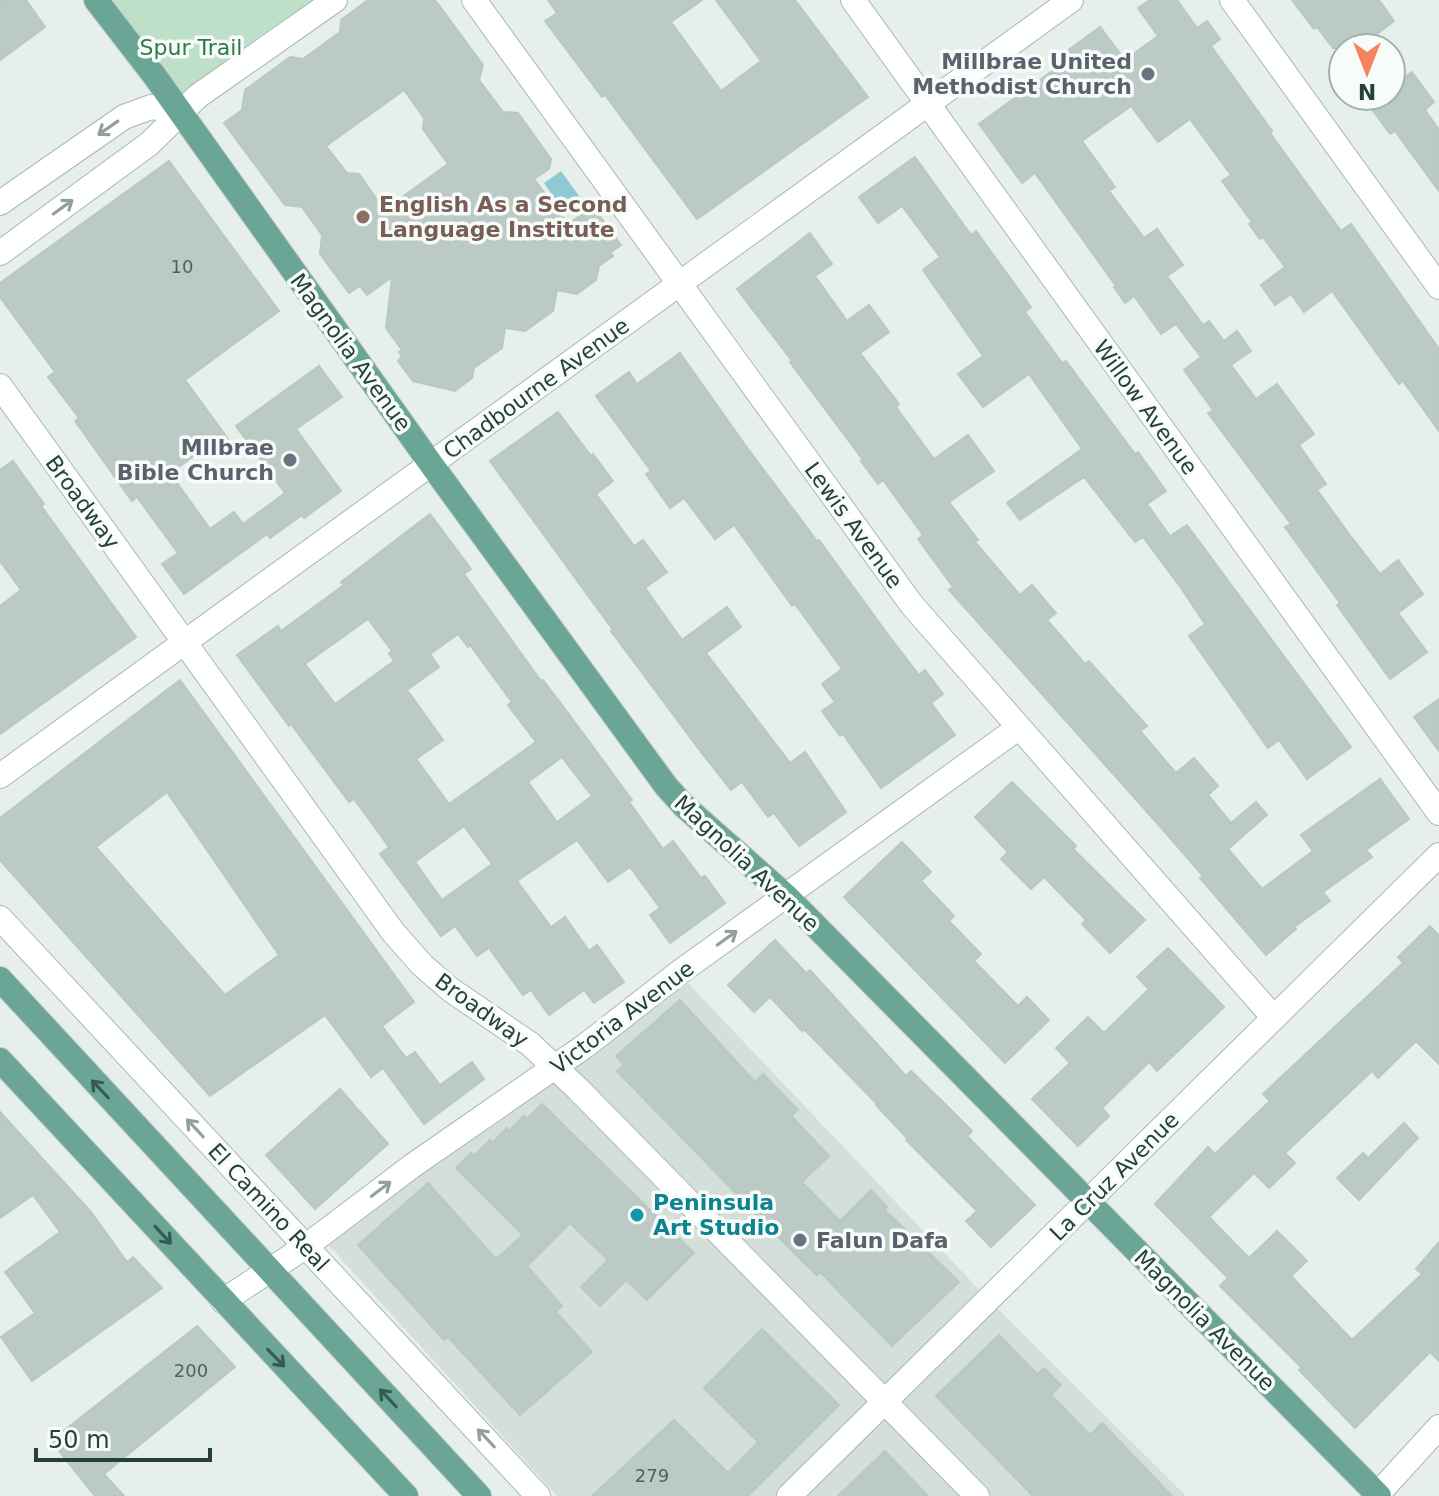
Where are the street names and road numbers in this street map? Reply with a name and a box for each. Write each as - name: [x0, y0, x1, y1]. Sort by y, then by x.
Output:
- street label: Magnolia Avenue: [285, 269, 416, 436]
- street label: Chadbourne Avenue: [439, 313, 634, 464]
- street label: Willow Avenue: [1089, 335, 1203, 479]
- street label: Broadway: [40, 451, 125, 554]
- street label: Lewis Avenue: [799, 457, 908, 593]
- street label: Magnolia Avenue: [669, 790, 824, 937]
- street label: Victoria Avenue: [546, 956, 699, 1079]
- street label: Broadway: [430, 968, 533, 1053]
- street label: La Cruz Avenue: [1045, 1107, 1184, 1246]
- street label: El Camino Real: [203, 1138, 334, 1276]
- street label: Magnolia Avenue: [1129, 1245, 1280, 1396]

